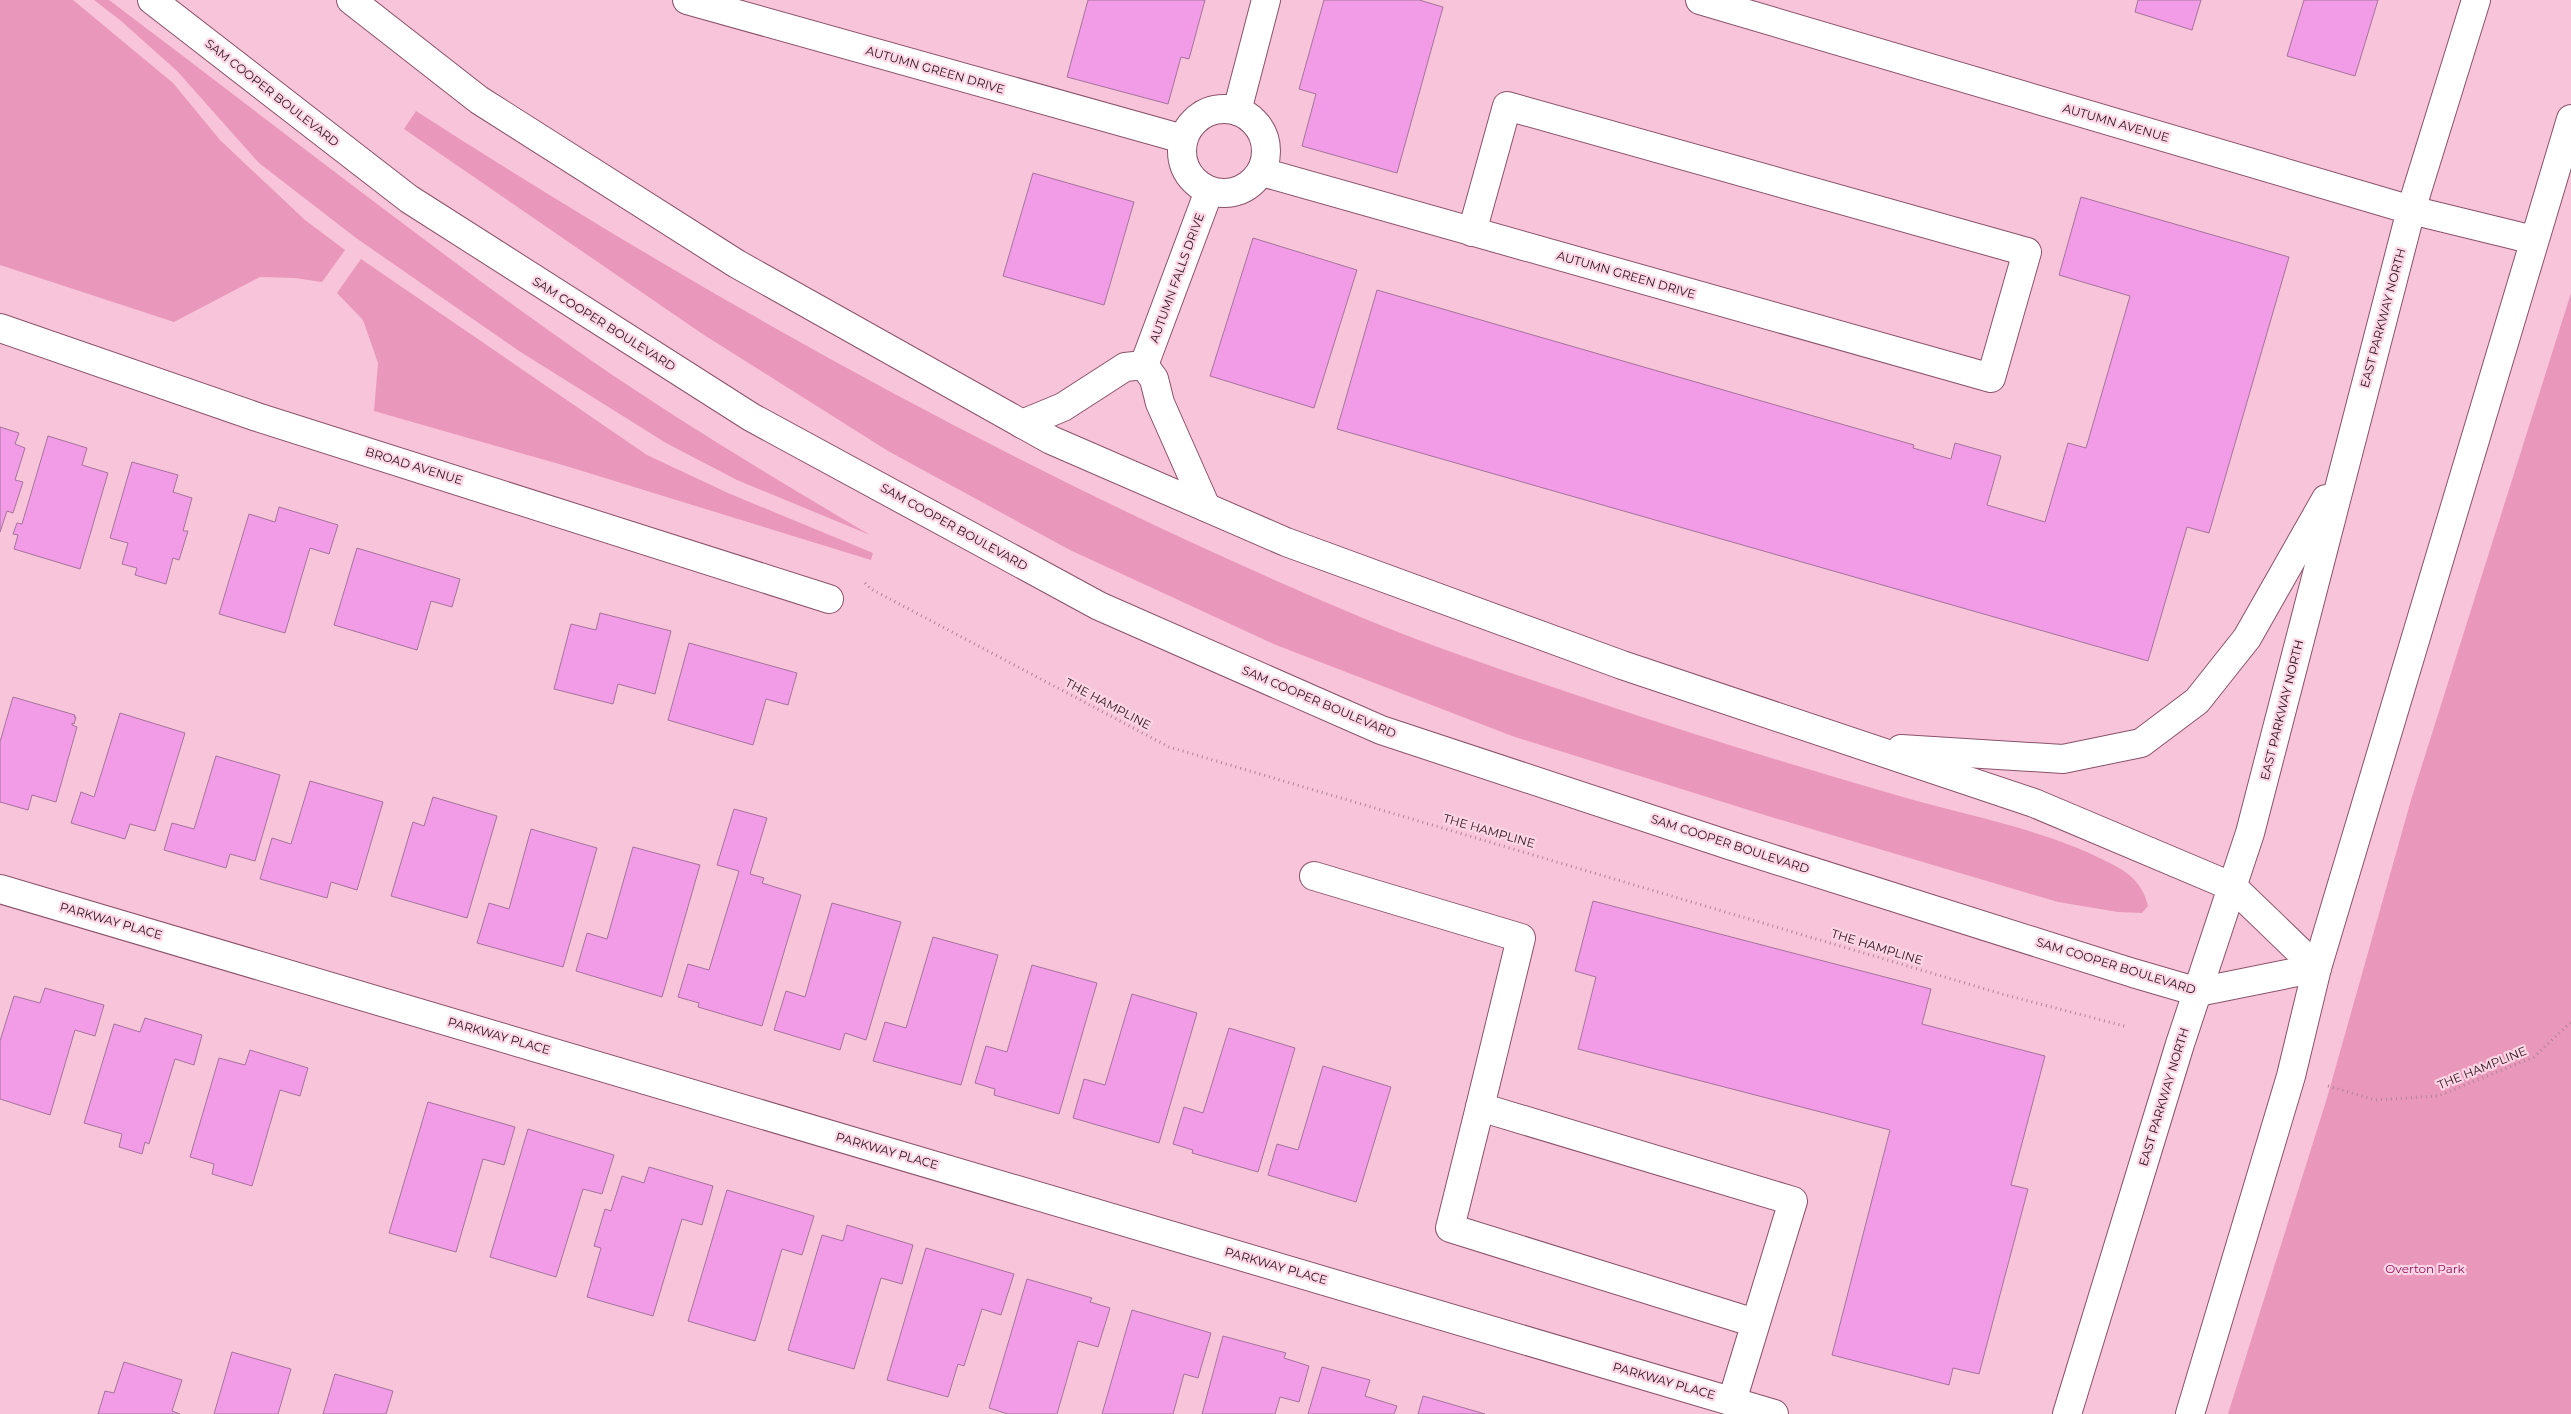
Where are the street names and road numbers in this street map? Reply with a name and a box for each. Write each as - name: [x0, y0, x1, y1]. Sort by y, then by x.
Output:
- street label: SAM COOPER BOULEVARD: [202, 36, 342, 150]
- street label: AUTUMN GREEN DRIVE: [864, 43, 1006, 97]
- street label: AUTUMN AVENUE: [2061, 100, 2171, 145]
- street label: AUTUMN FALLS DRIVE: [1146, 211, 1207, 345]
- street label: EAST PARKWAY NORTH: [2357, 246, 2408, 389]
- street label: AUTUMN GREEN DRIVE: [1555, 248, 1697, 302]
- street label: SAM COOPER BOULEVARD: [530, 273, 679, 374]
- street label: BROAD AVENUE: [364, 444, 465, 487]
- street label: SAM COOPER BOULEVARD: [878, 480, 1030, 573]
- street label: EAST PARKWAY NORTH: [2257, 638, 2306, 782]
- street label: SAM COOPER BOULEVARD: [1240, 662, 1399, 741]
- street label: THE HAMPLINE: [1063, 675, 1154, 732]
- street label: THE HAMPLINE: [1442, 810, 1537, 851]
- street label: SAM COOPER BOULEVARD: [1649, 811, 1811, 876]
- street label: PARKWAY PLACE: [58, 899, 164, 942]
- street label: THE HAMPLINE: [1830, 926, 1925, 968]
- street label: SAM COOPER BOULEVARD: [2035, 934, 2198, 997]
- street label: PARKWAY PLACE: [446, 1014, 552, 1057]
- street label: EAST PARKWAY NORTH: [2135, 1026, 2192, 1168]
- street label: THE HAMPLINE: [2435, 1043, 2528, 1092]
- street label: PARKWAY PLACE: [834, 1129, 940, 1172]
- street label: PARKWAY PLACE: [1223, 1244, 1329, 1287]
- street label: PARKWAY PLACE: [1611, 1359, 1717, 1402]

